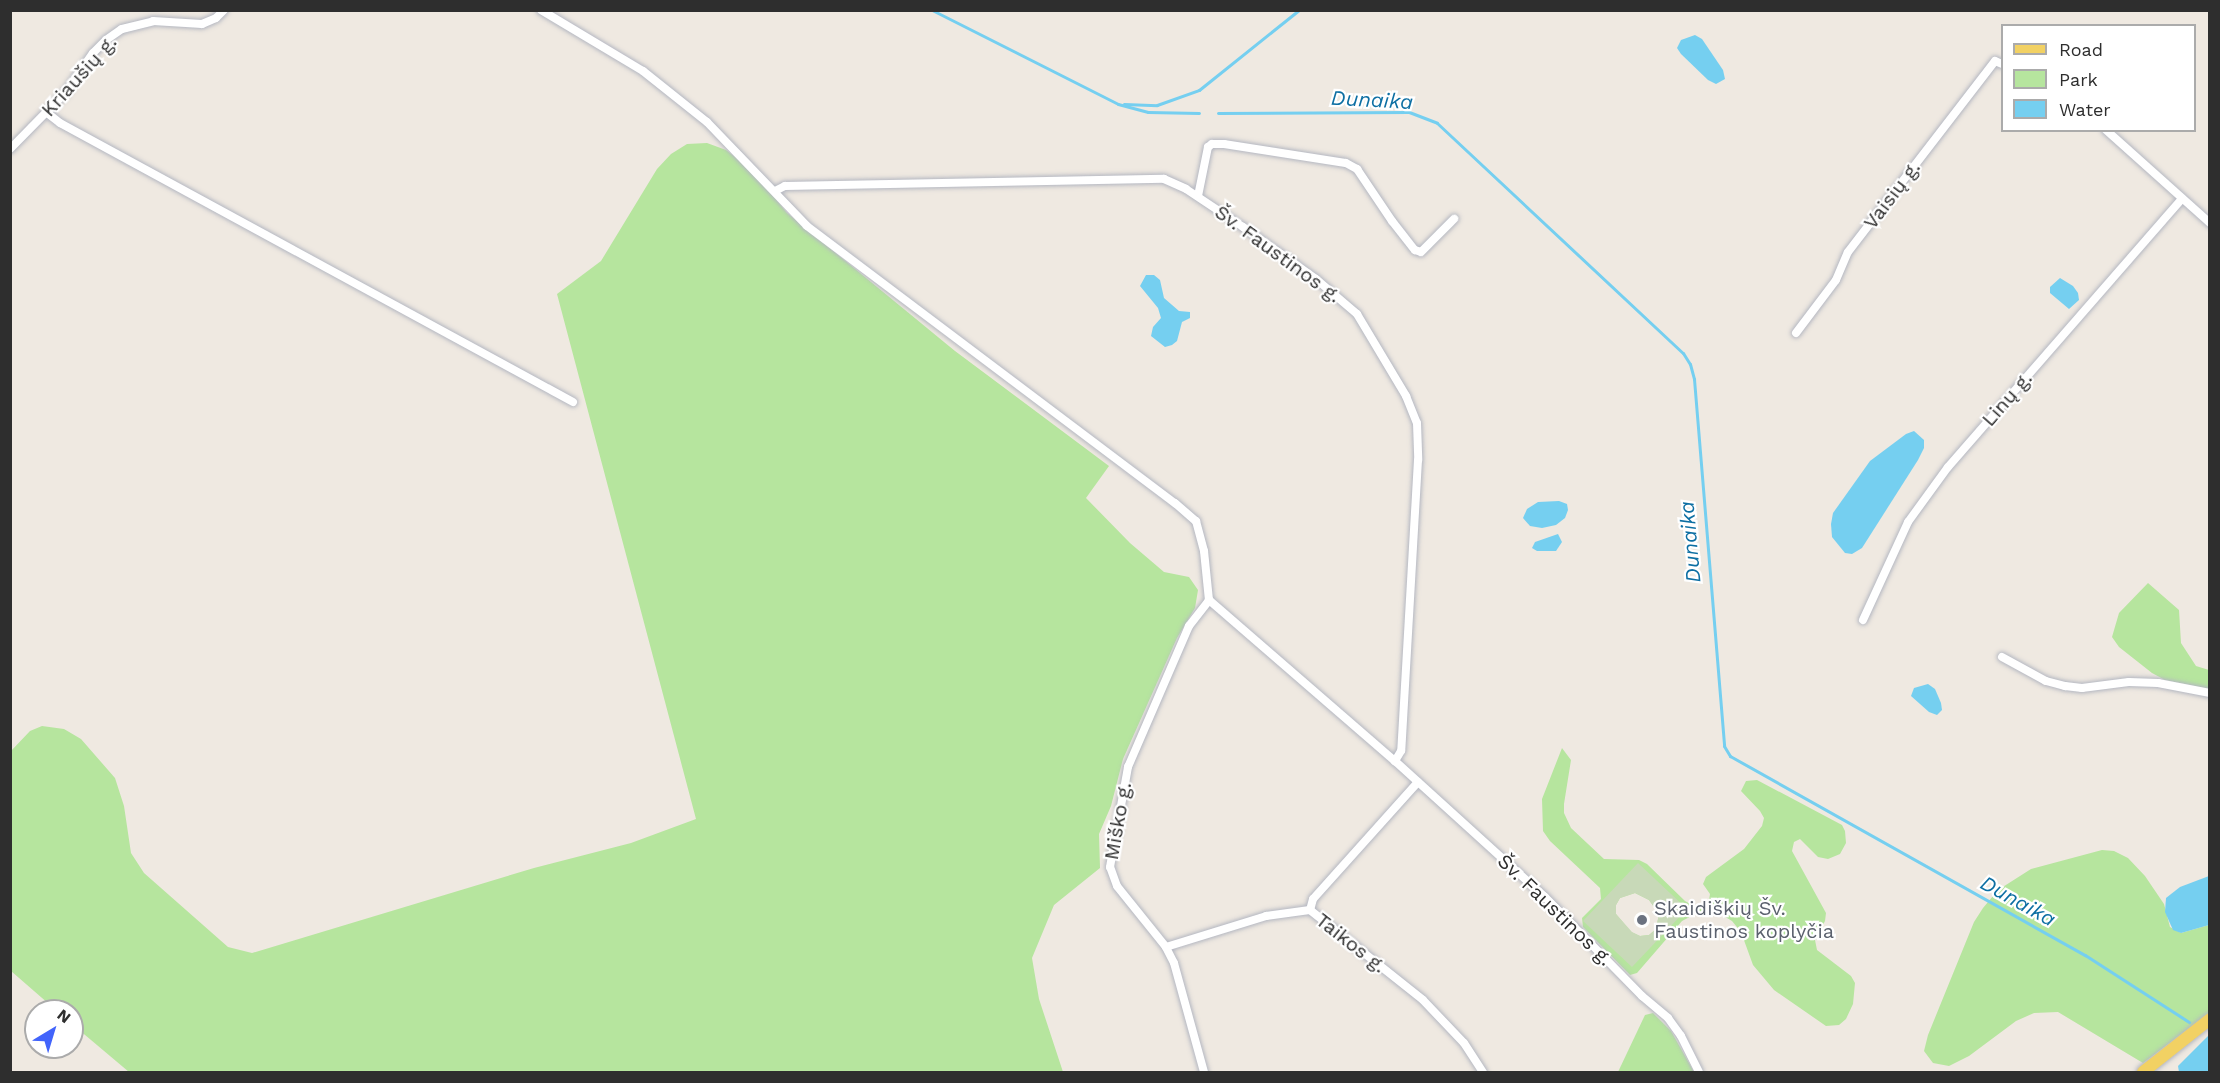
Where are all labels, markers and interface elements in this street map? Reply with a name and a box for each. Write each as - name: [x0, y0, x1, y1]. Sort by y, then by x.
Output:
- legend: [2001, 24, 2196, 132]
- street label: Kriaušių g.: [36, 30, 122, 122]
- text: Road: [2059, 39, 2103, 60]
- text: Park: [2059, 69, 2098, 90]
- water label: Dunaika: [1330, 85, 1414, 115]
- text: Water: [2059, 99, 2111, 120]
- street label: Vaisių g.: [1859, 156, 1925, 234]
- street label: Šv. Faustinos g.: [1210, 200, 1346, 308]
- street label: Linų g.: [1977, 367, 2037, 431]
- water label: Dunaika: [1674, 500, 1706, 584]
- street label: Miško g.: [1099, 780, 1137, 862]
- street label: Šv. Faustinos g.: [1493, 849, 1617, 971]
- water label: Dunaika: [1976, 870, 2060, 932]
- place label: Skaidiškių Šv. Faustinos koplyčia: [1654, 897, 1834, 944]
- street label: Taikos g.: [1311, 908, 1391, 978]
- marker: Skaidiškių Šv. Faustinos koplyčia: [1635, 913, 1649, 927]
- north arrow: [24, 999, 84, 1059]
- text: N: [54, 1005, 75, 1027]

